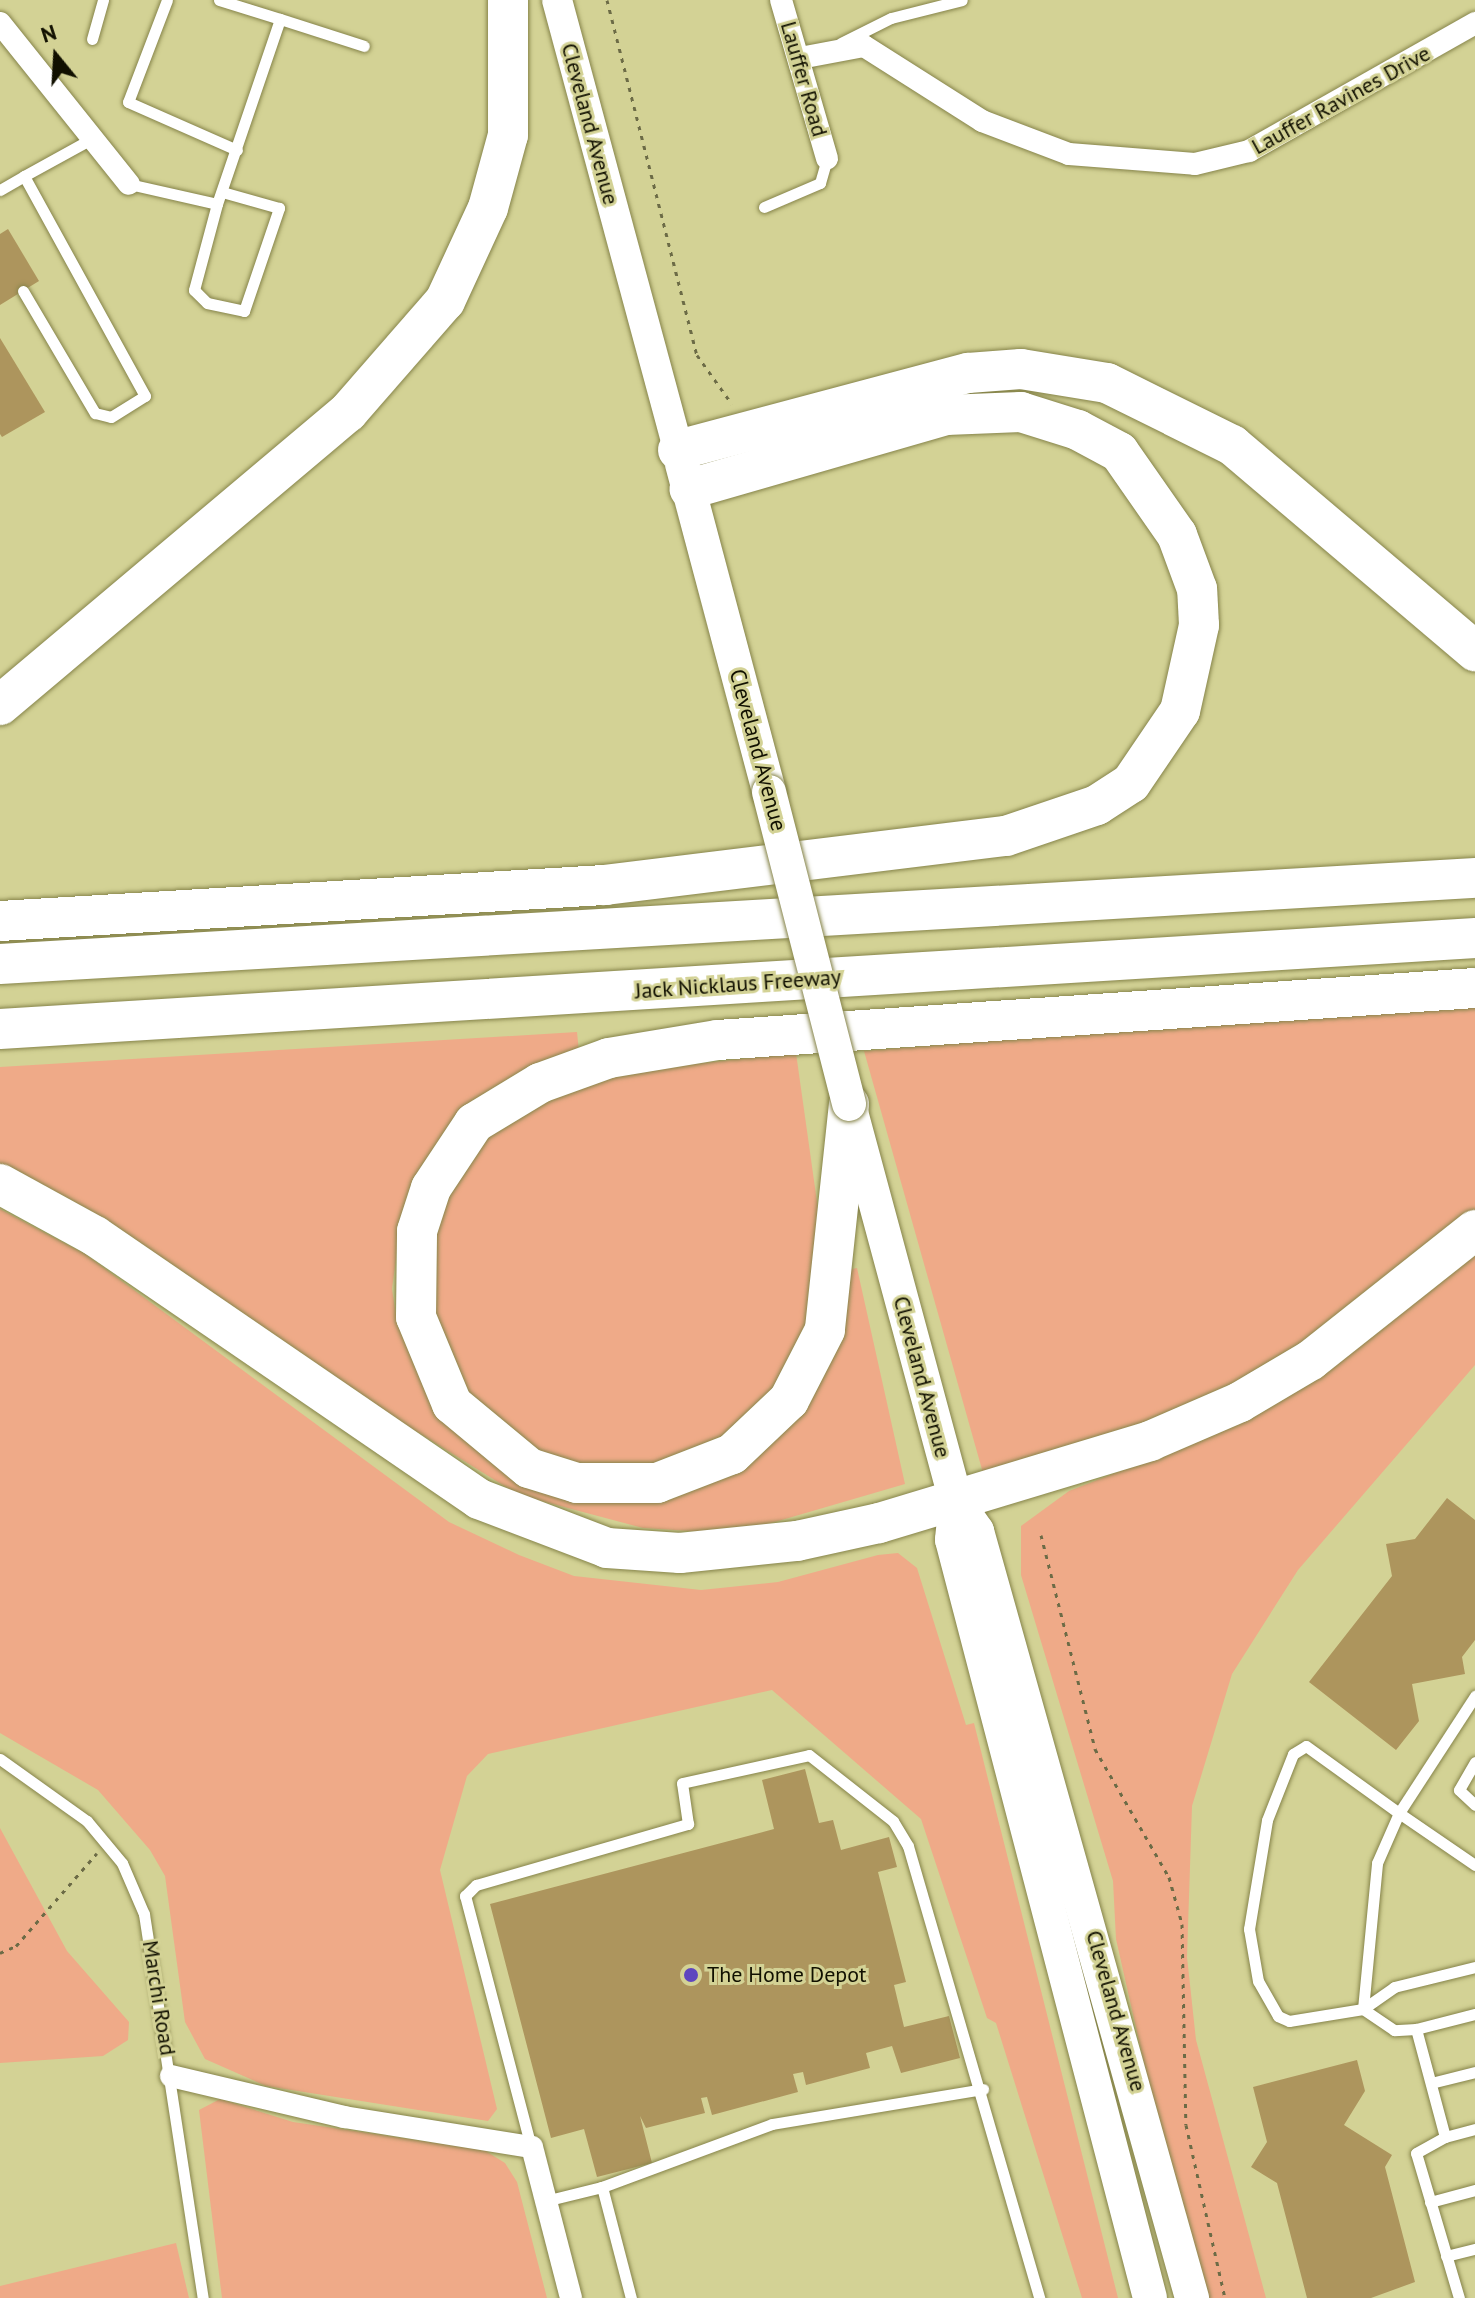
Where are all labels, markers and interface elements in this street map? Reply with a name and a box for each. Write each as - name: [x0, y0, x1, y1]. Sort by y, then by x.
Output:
- north arrow: [16, 16, 96, 96]
- text: N: [37, 18, 60, 49]
- street label: Lauffer Road: [775, 18, 833, 140]
- street label: Cleveland Avenue: [556, 40, 624, 208]
- street label: Lauffer Ravines Drive: [1247, 40, 1435, 160]
- street label: Cleveland Avenue: [724, 666, 792, 834]
- street label: Jack Nicklaus Freeway: [634, 964, 842, 1004]
- street label: Cleveland Avenue: [888, 1293, 956, 1461]
- street label: Cleveland Avenue: [1080, 1927, 1152, 2095]
- street label: Marchi Road: [137, 1939, 181, 2057]
- place label: The Home Depot: [707, 1962, 866, 1988]
- marker: The Home Depot: [682, 1966, 700, 1984]

